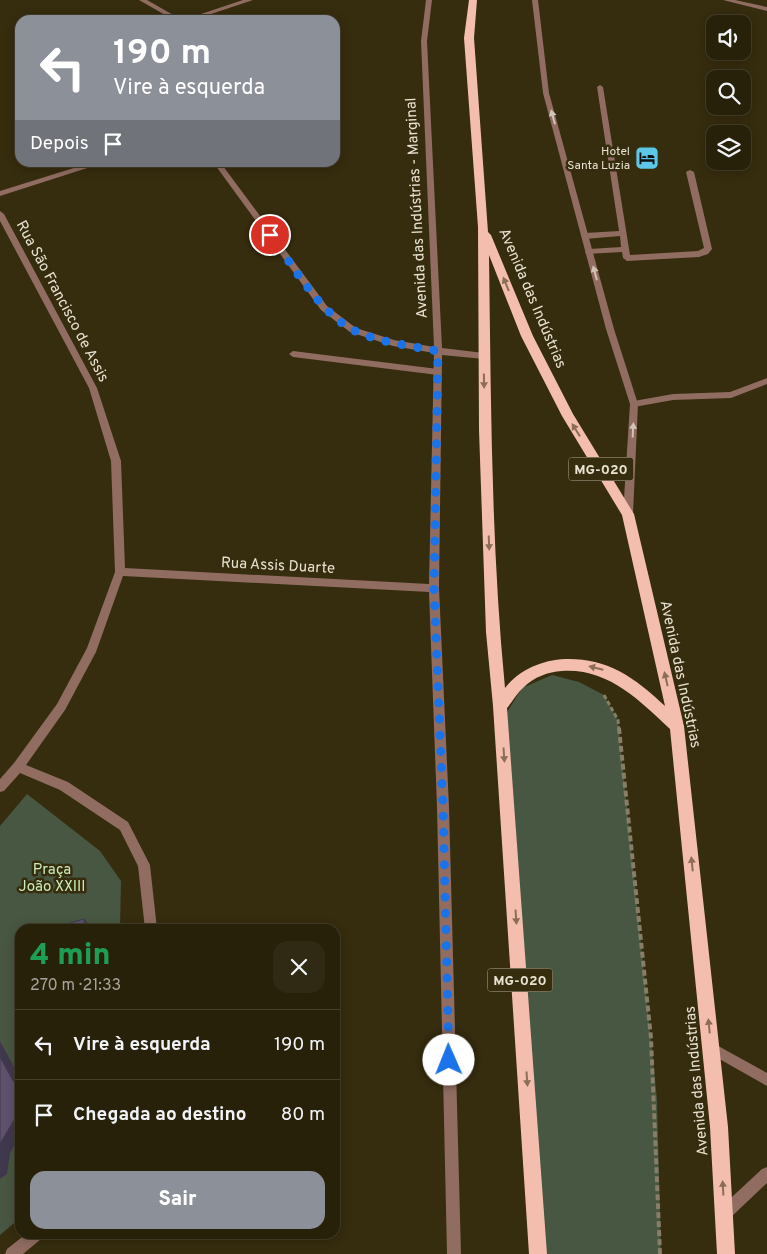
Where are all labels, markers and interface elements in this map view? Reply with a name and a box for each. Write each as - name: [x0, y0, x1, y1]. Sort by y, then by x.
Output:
- map controls: [706, 15, 751, 170]
- button: sound: [706, 15, 751, 60]
- text: 190 m: [113, 32, 211, 76]
- icon: left: [30, 35, 95, 100]
- button: search: [706, 70, 751, 115]
- text: Vire à esquerda: [113, 75, 265, 102]
- street label: Avenida das Indústrias - Marginal: [402, 97, 433, 319]
- one-way arrow: [548, 109, 556, 124]
- button: layers: [706, 125, 751, 170]
- icon: arrive: [99, 130, 127, 158]
- text: Depois: [30, 132, 89, 156]
- place label: Hotel Santa Luzia: [567, 144, 630, 174]
- hotel icon: Hotel Santa Luzia: [634, 145, 660, 171]
- pin: [249, 214, 291, 256]
- street label: Rua São Francisco de Assis: [11, 218, 112, 386]
- icon: arrive: [256, 221, 284, 249]
- street label: Avenida das Indústrias: [493, 226, 570, 372]
- one-way arrow: [591, 266, 599, 281]
- one-way arrow: [502, 277, 510, 291]
- one-way arrow: [480, 373, 488, 389]
- one-way arrow: [629, 422, 637, 438]
- one-way arrow: [572, 424, 581, 437]
- road number: MG-020: [568, 458, 634, 480]
- one-way arrow: [486, 535, 494, 551]
- street label: Rua Assis Duarte: [220, 554, 335, 579]
- street label: Avenida das Indústrias: [655, 599, 704, 750]
- one-way arrow: [589, 664, 604, 672]
- one-way arrow: [662, 671, 670, 686]
- one-way arrow: [500, 747, 508, 763]
- one-way arrow: [688, 856, 696, 872]
- park label: Praça João XXIII: [19, 861, 85, 897]
- one-way arrow: [512, 909, 520, 925]
- text: 4 min: [30, 938, 111, 975]
- button: close: [273, 941, 325, 993]
- road number: MG-020: [488, 968, 552, 992]
- text: 270 m · 21:33: [30, 976, 121, 996]
- street label: Avenida das Indústrias: [681, 1005, 714, 1157]
- one-way arrow: [705, 1018, 713, 1034]
- icon: left: [30, 1031, 58, 1059]
- text: Vire à esquerda: [73, 1033, 211, 1057]
- text: 190 m: [274, 1033, 325, 1057]
- position arrow: [422, 1033, 474, 1085]
- one-way arrow: [524, 1071, 532, 1087]
- icon: arrive: [30, 1101, 58, 1129]
- text: Chegada ao destino: [73, 1103, 247, 1127]
- text: 80 m: [281, 1103, 325, 1127]
- button: Sair: [30, 1171, 325, 1229]
- one-way arrow: [718, 1180, 726, 1196]

